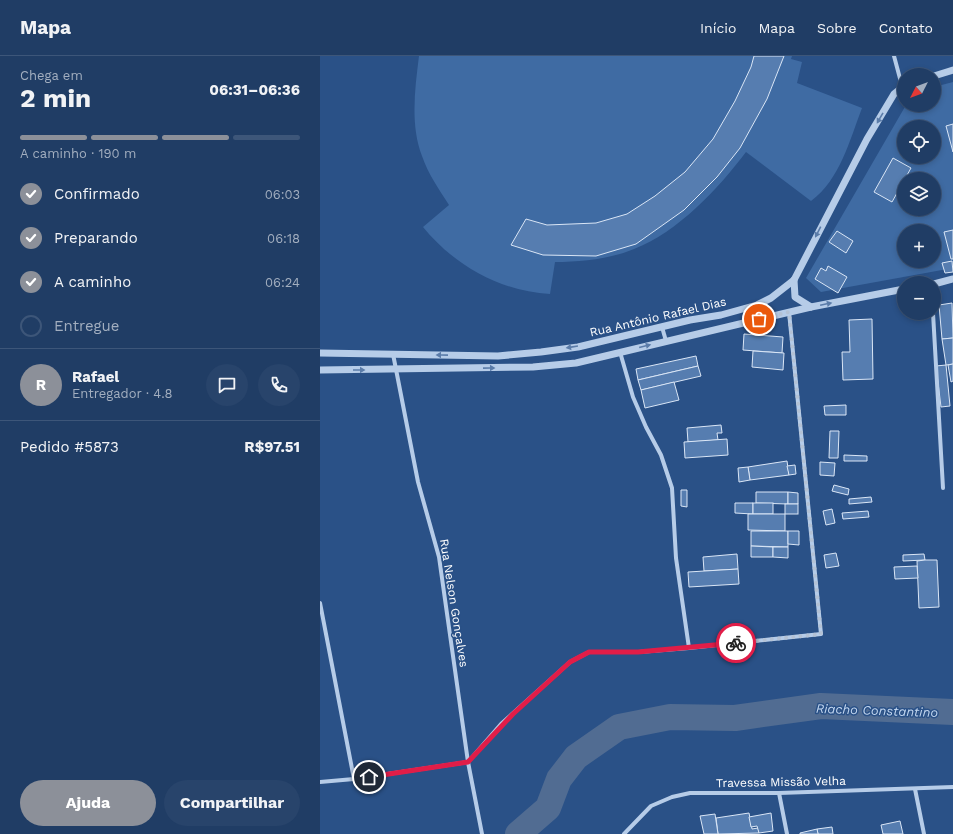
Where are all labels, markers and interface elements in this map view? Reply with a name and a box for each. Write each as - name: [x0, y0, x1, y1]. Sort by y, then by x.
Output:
- text: Mapa: [20, 16, 71, 39]
- text: Início: [700, 20, 736, 36]
- text: Mapa: [758, 20, 795, 36]
- text: Sobre: [817, 20, 857, 36]
- text: Contato: [879, 20, 933, 36]
- text: Chega em: [20, 68, 83, 83]
- north arrow: [897, 68, 941, 112]
- map controls: [897, 68, 941, 320]
- text: 06:31–06:36: [209, 81, 300, 99]
- text: 2 min: [20, 83, 91, 113]
- one-way arrow: [876, 112, 883, 124]
- button: locate: [897, 120, 941, 164]
- text: A caminho · 190 m: [20, 146, 136, 161]
- button: layers: [897, 172, 941, 216]
- icon: check: [20, 183, 42, 205]
- text: Confirmado: [54, 185, 140, 203]
- text: 06:03: [265, 187, 300, 202]
- button: +: [897, 224, 941, 268]
- icon: check: [20, 227, 42, 249]
- one-way arrow: [815, 227, 821, 238]
- text: Preparando: [54, 229, 138, 247]
- text: 06:18: [267, 231, 300, 246]
- icon: check: [20, 271, 42, 293]
- text: A caminho: [54, 273, 131, 291]
- text: 06:24: [265, 275, 300, 290]
- button: −: [897, 276, 941, 320]
- street label: Rua Antônio Rafael Dias: [588, 294, 728, 340]
- one-way arrow: [820, 301, 832, 307]
- pin: [742, 302, 776, 336]
- icon: bag: [748, 308, 770, 330]
- text: Entregue: [54, 317, 119, 335]
- one-way arrow: [639, 343, 651, 349]
- one-way arrow: [566, 345, 578, 351]
- one-way arrow: [435, 352, 448, 358]
- button: chat: [206, 364, 248, 406]
- button: phone: [258, 364, 300, 406]
- one-way arrow: [483, 365, 496, 371]
- one-way arrow: [353, 367, 366, 373]
- text: Rafael: [72, 368, 119, 386]
- text: R: [36, 376, 46, 394]
- text: Entregador · 4.8: [72, 386, 173, 401]
- text: Pedido #5873: [20, 438, 119, 456]
- text: R$97.51: [244, 438, 300, 456]
- street label: Rua Nelson Gonçalves: [437, 538, 471, 668]
- courier: [716, 623, 756, 663]
- icon: bike: [725, 632, 747, 654]
- water label: Riacho Constantino: [816, 701, 938, 720]
- pin: [352, 760, 386, 794]
- icon: home: [358, 766, 380, 788]
- street label: Travessa Missão Velha: [716, 774, 846, 790]
- button: Ajuda: [20, 780, 156, 826]
- button: Compartilhar: [164, 780, 300, 826]

